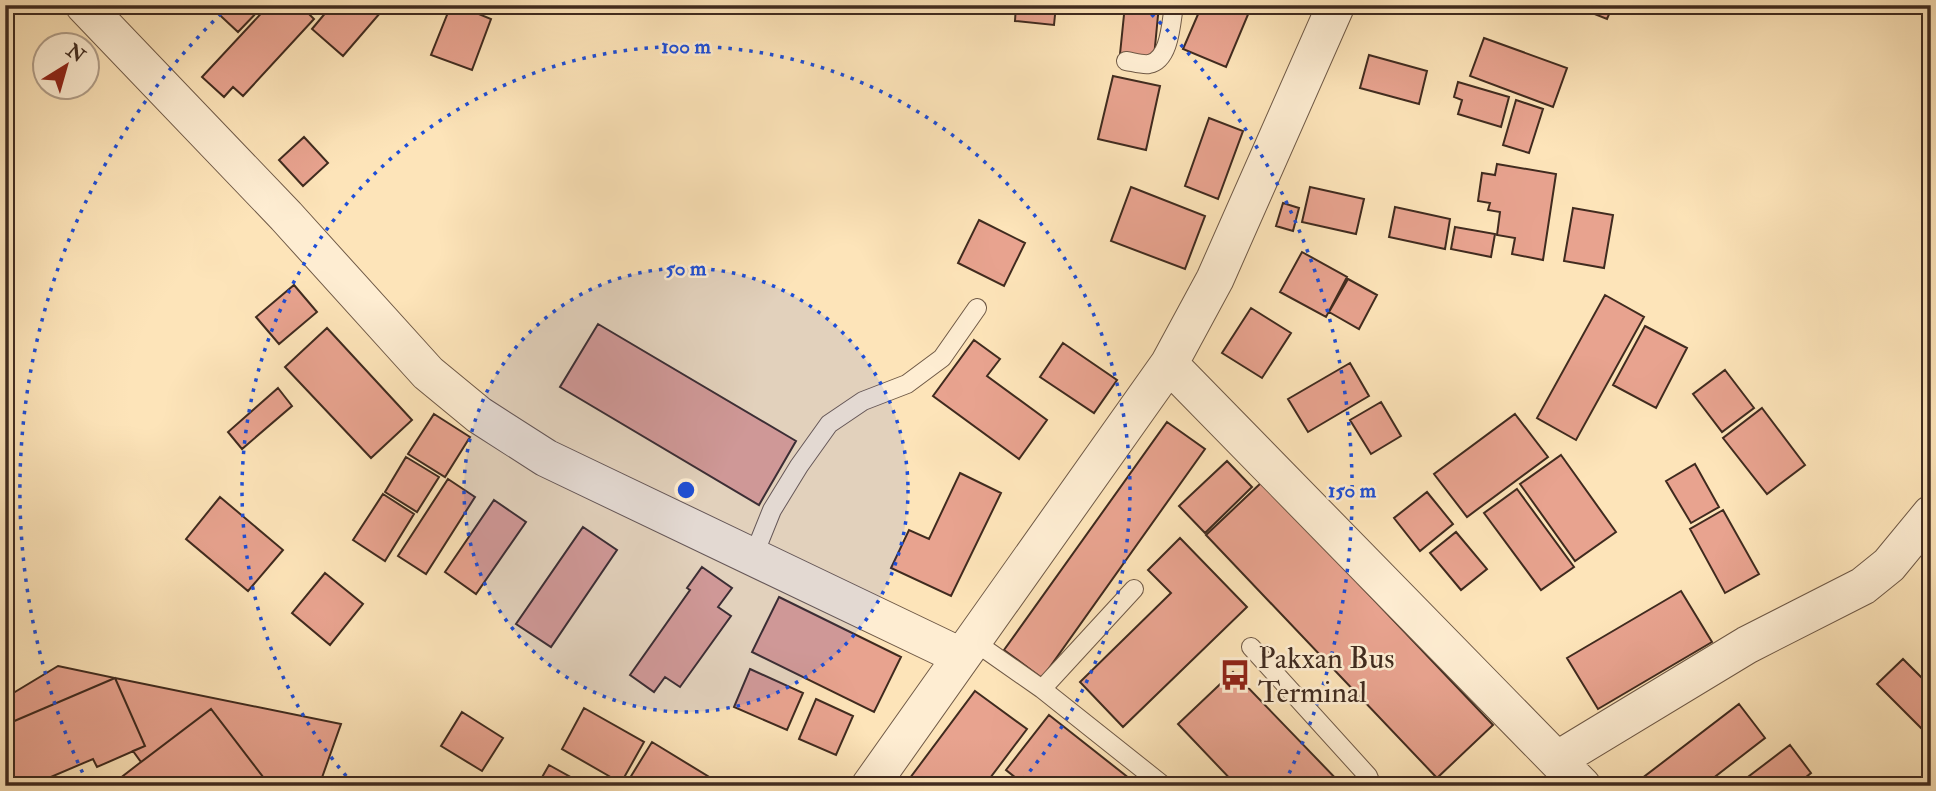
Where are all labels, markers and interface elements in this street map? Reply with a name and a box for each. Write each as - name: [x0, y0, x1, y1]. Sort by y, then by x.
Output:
- north arrow: [32, 32, 102, 102]
- text: 100 m: [661, 33, 712, 60]
- text: N: [61, 38, 90, 69]
- text: 50 m: [666, 255, 707, 282]
- text: 150 m: [1328, 477, 1377, 504]
- centre of rings: [674, 478, 698, 502]
- place label: Pakxan Bus Terminal: [1258, 640, 1394, 711]
- bus stop icon: Pakxan Bus Terminal: [1218, 658, 1252, 692]

